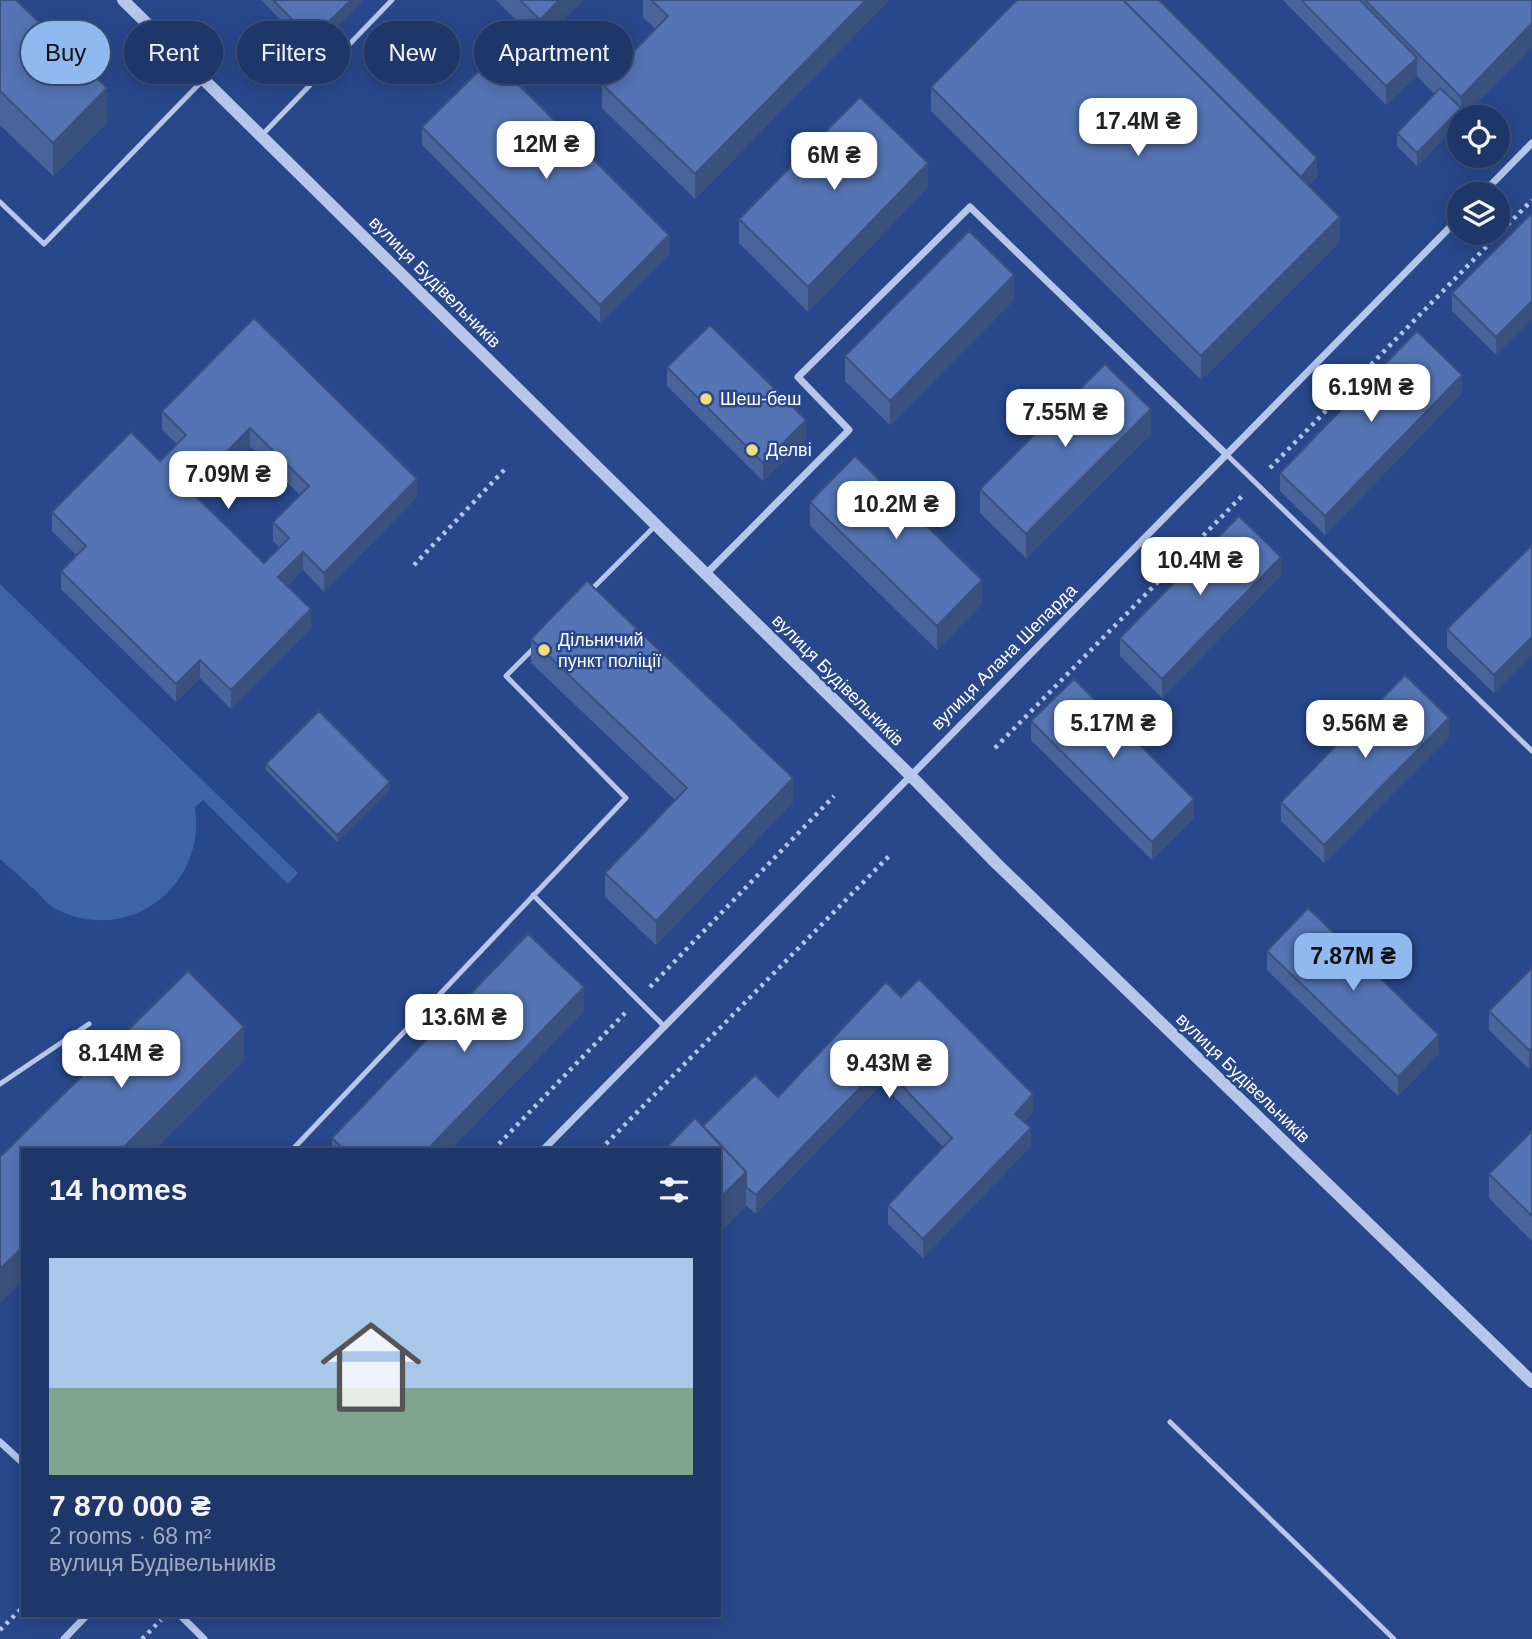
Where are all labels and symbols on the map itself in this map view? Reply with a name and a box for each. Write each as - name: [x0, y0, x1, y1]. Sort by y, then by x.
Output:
- pin: 17.4M ₴: [1073, 99, 1203, 158]
- pin: 12M ₴: [497, 122, 595, 181]
- pin: 6M ₴: [793, 132, 875, 192]
- street label: вулиця Будівельників: [365, 212, 505, 352]
- pin: 6.19M ₴: [1306, 364, 1436, 424]
- place label: Шеш-беш: [720, 389, 802, 409]
- pin: 7.55M ₴: [1000, 390, 1130, 449]
- marker: Шеш-беш: [698, 391, 714, 407]
- place label: Делві: [766, 440, 812, 460]
- marker: Делві: [744, 442, 760, 458]
- pin: 7.09M ₴: [163, 452, 293, 511]
- pin: 10.2M ₴: [831, 482, 961, 541]
- pin: 10.4M ₴: [1135, 538, 1265, 597]
- street label: вулиця Алана Шепарда: [927, 580, 1081, 734]
- street label: вулиця Будівельників: [768, 610, 908, 750]
- place label: Дільничий пункт поліції: [558, 630, 661, 671]
- marker: Дільничий пункт поліції: [536, 642, 552, 658]
- pin: 5.17M ₴: [1048, 700, 1178, 760]
- pin: 9.56M ₴: [1300, 700, 1430, 760]
- pin: 7.87M ₴: [1288, 934, 1418, 993]
- pin: 13.6M ₴: [399, 995, 529, 1054]
- street label: вулиця Будівельників: [1172, 1009, 1314, 1147]
- pin: 8.14M ₴: [56, 1030, 186, 1090]
- pin: 9.43M ₴: [824, 1040, 954, 1100]

